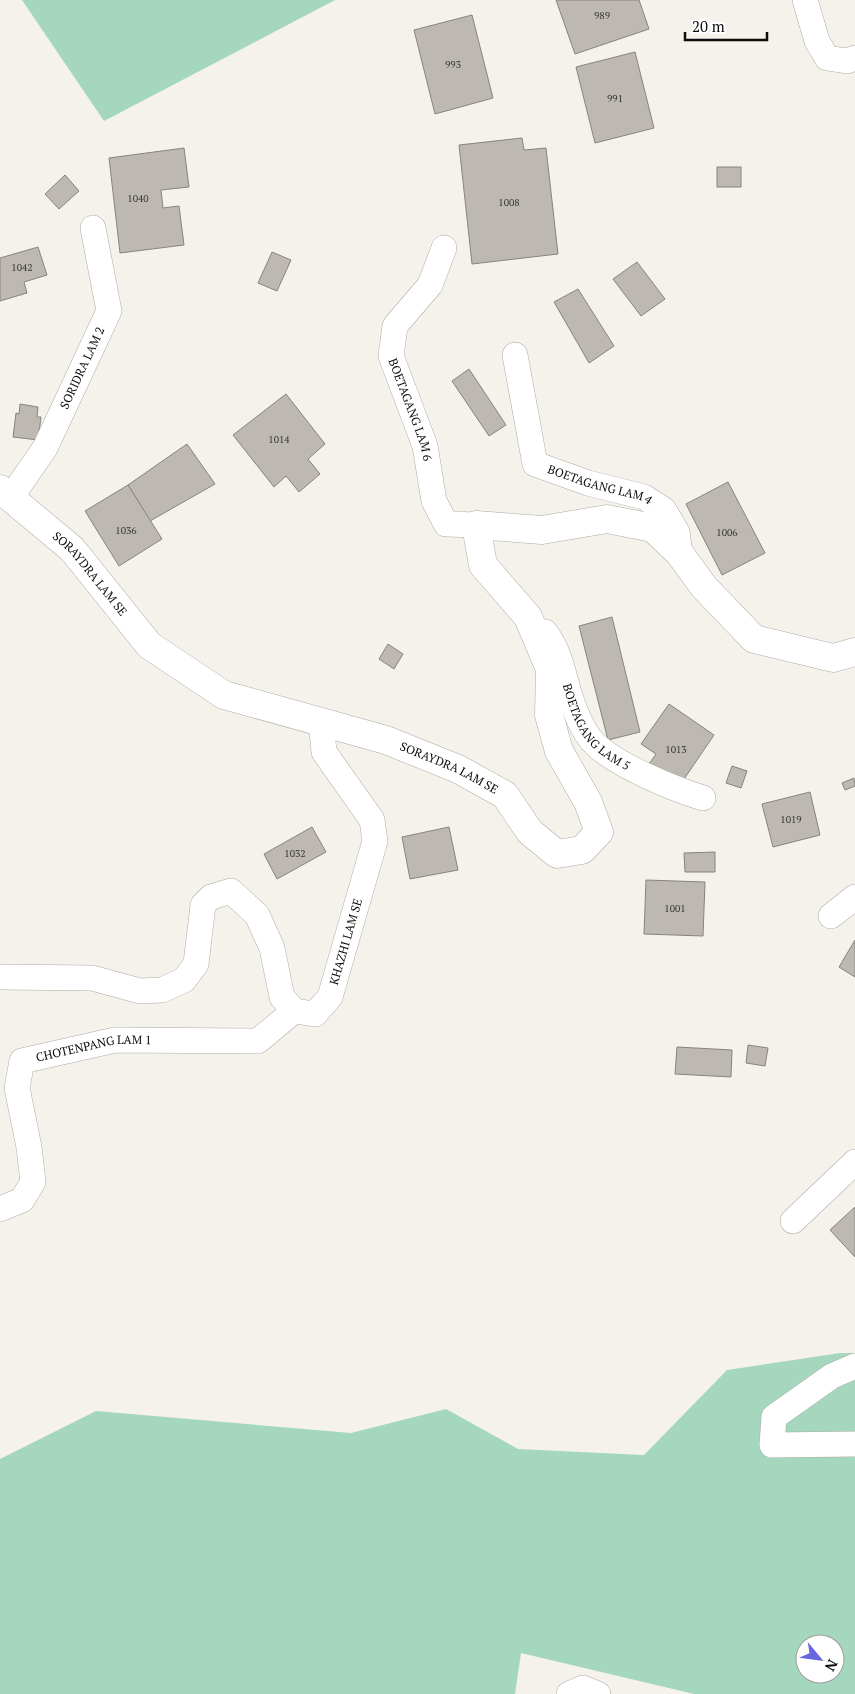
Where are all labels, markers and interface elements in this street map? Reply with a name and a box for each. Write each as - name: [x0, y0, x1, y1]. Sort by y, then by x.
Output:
- house number: 989: [594, 9, 610, 22]
- scale bar: [685, 10, 768, 42]
- text: 20 m: [692, 16, 725, 36]
- house number: 993: [445, 58, 461, 71]
- house number: 991: [607, 92, 623, 105]
- house number: 1040: [127, 192, 149, 205]
- house number: 1008: [498, 196, 520, 209]
- house number: 1042: [11, 261, 33, 274]
- street label: SORIDRA LAM 2: [56, 324, 108, 411]
- street label: BOETAGANG LAM 6: [386, 356, 435, 463]
- house number: 1014: [268, 433, 290, 446]
- street label: BOETAGANG LAM 4: [546, 461, 656, 508]
- house number: 1036: [115, 524, 137, 537]
- house number: 1006: [716, 526, 738, 539]
- street label: SORAYDRA LAM SE: [50, 528, 130, 619]
- street label: BOETAGANG LAM 5: [560, 682, 633, 773]
- street label: SORAYDRA LAM SE: [398, 738, 501, 797]
- house number: 1013: [665, 743, 687, 756]
- house number: 1019: [780, 813, 802, 826]
- house number: 1032: [284, 847, 306, 860]
- street label: KHAZHI LAM SE: [326, 897, 365, 987]
- house number: 1001: [664, 902, 686, 915]
- street label: CHOTENPANG LAM 1: [34, 1032, 152, 1065]
- north arrow: [795, 1634, 845, 1684]
- text: N: [821, 1656, 843, 1675]

